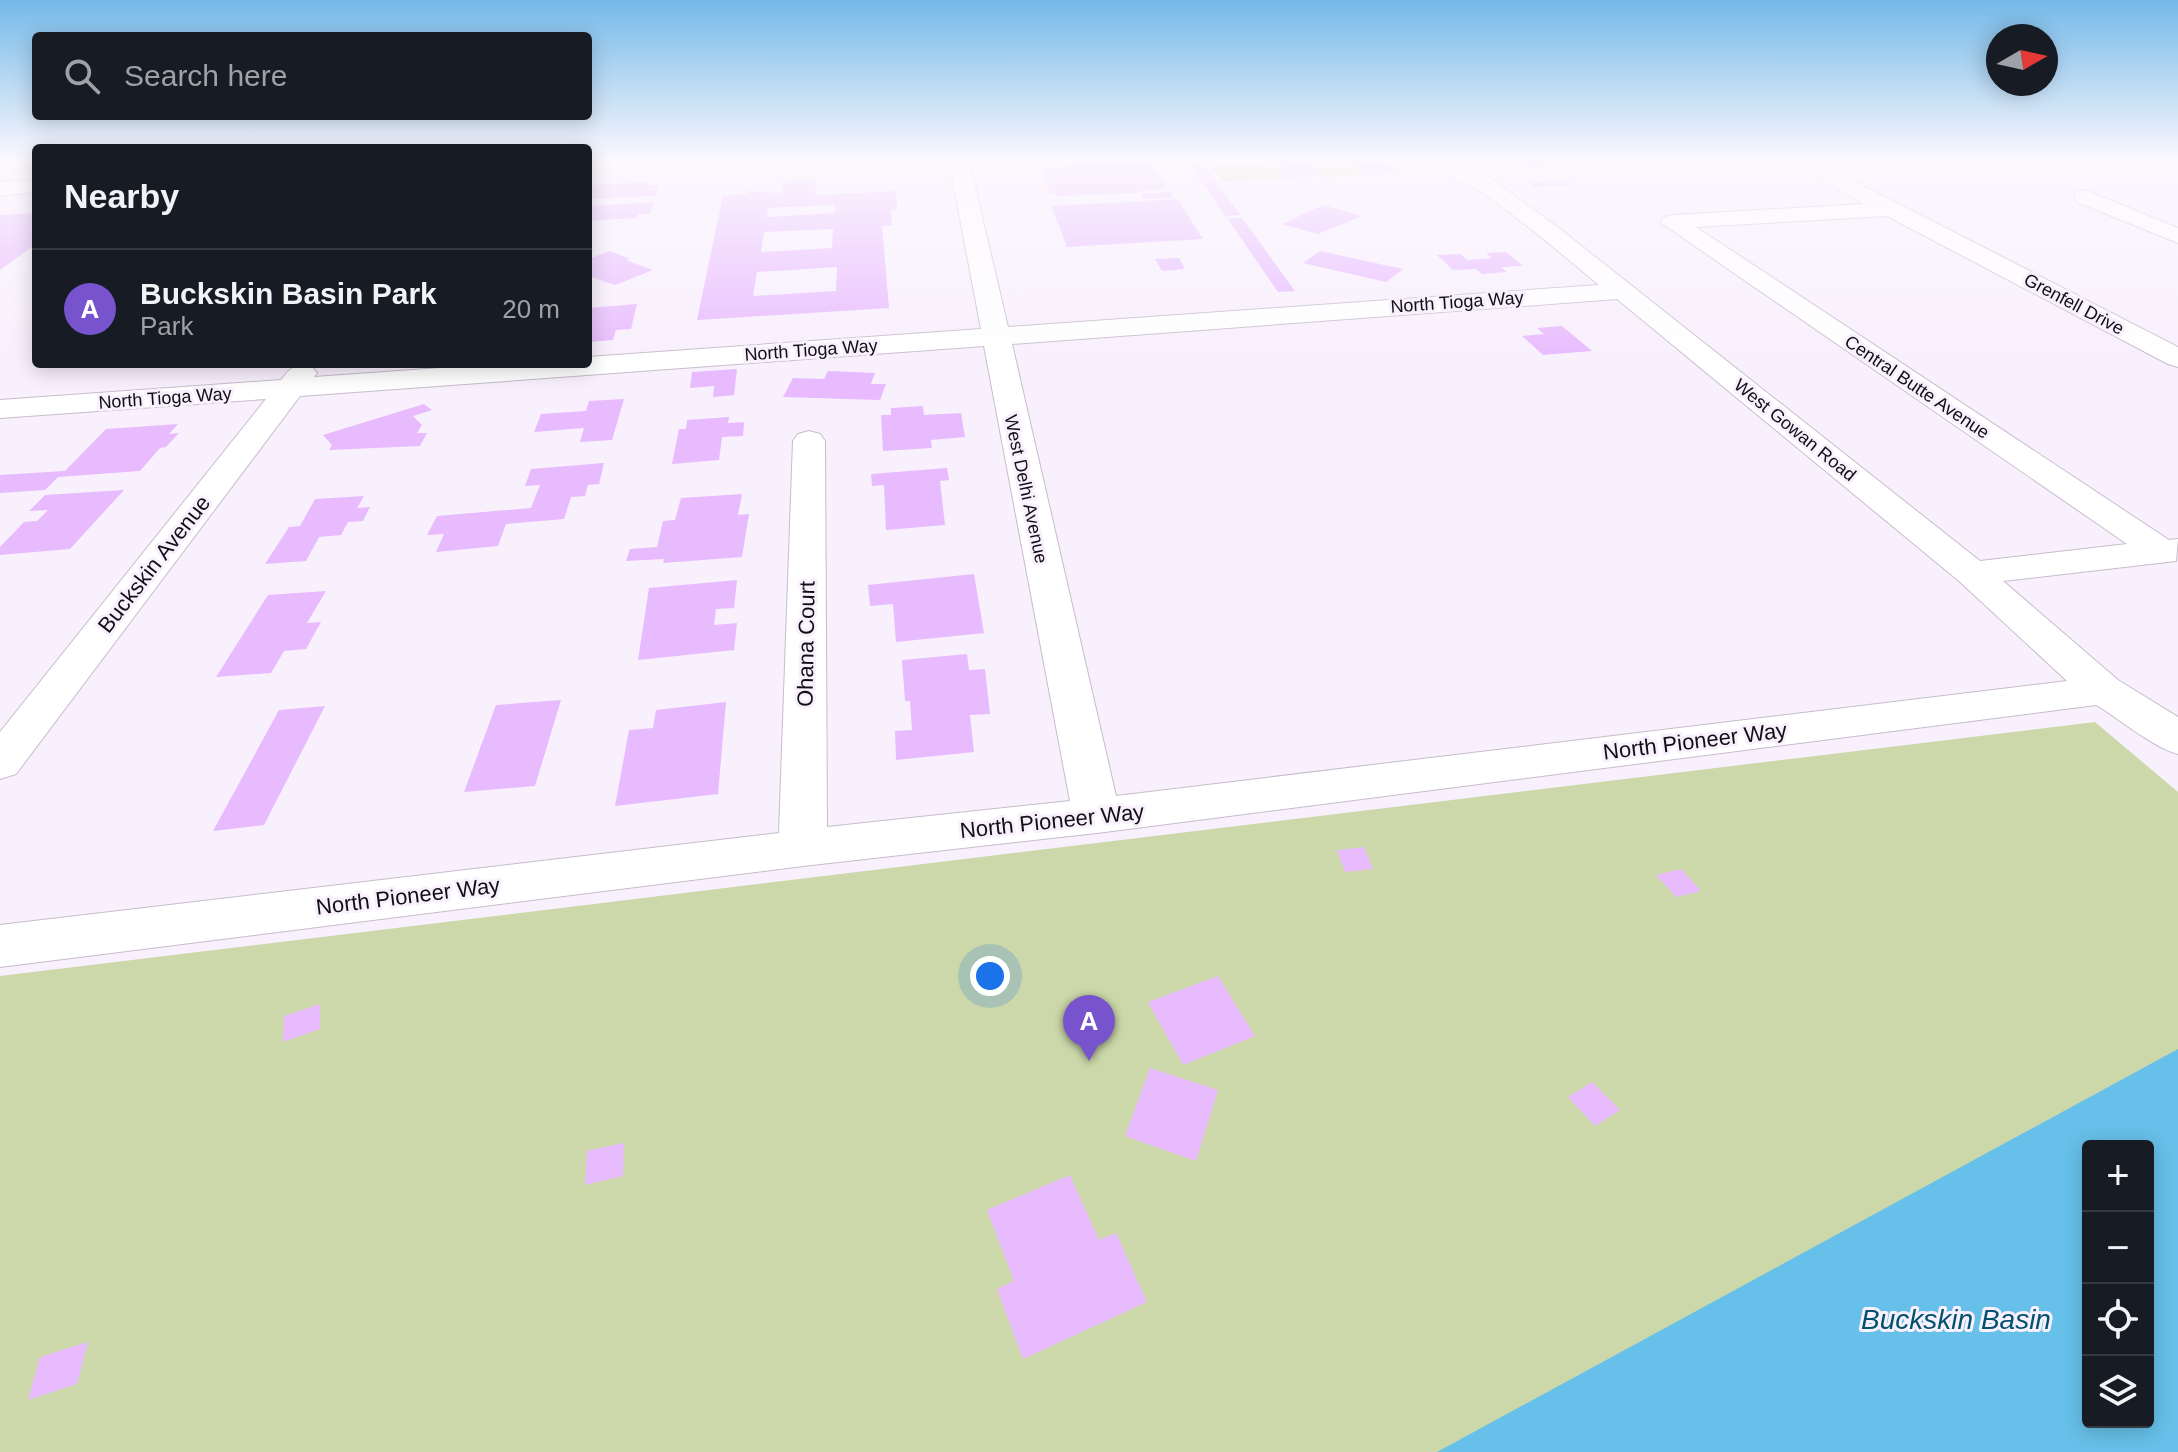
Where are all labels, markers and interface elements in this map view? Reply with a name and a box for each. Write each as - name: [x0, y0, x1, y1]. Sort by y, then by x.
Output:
- north arrow: [1986, 24, 2058, 96]
- search box: [32, 32, 592, 120]
- icon: search: [60, 54, 104, 98]
- text: Search here: [124, 59, 287, 92]
- text: Nearby: [64, 177, 179, 215]
- street label: Grenfell Drive: [2021, 269, 2127, 339]
- text: Buckskin Basin Park: [140, 277, 437, 310]
- street label: North Tioga Way: [1390, 287, 1524, 317]
- text: A: [81, 294, 99, 324]
- text: 20 m: [502, 294, 560, 324]
- text: Park: [140, 311, 193, 341]
- street label: Central Butte Avenue: [1841, 331, 1993, 443]
- street label: North Tioga Way: [744, 335, 878, 365]
- street label: West Gowan Road: [1730, 375, 1860, 485]
- street label: North Tioga Way: [98, 383, 232, 413]
- street label: West Delhi Avenue: [1000, 413, 1052, 565]
- street label: Buckskin Avenue: [93, 490, 215, 638]
- street label: Ohana Court: [792, 581, 820, 707]
- street label: North Pioneer Way: [1602, 717, 1788, 765]
- street label: North Pioneer Way: [959, 799, 1145, 843]
- street label: North Pioneer Way: [315, 872, 501, 920]
- your location: [970, 956, 1010, 996]
- pin: A: [1063, 995, 1115, 1061]
- map controls: [2082, 1140, 2154, 1428]
- button: +: [2082, 1140, 2154, 1212]
- button: −: [2082, 1212, 2154, 1284]
- button: locate: [2082, 1284, 2154, 1356]
- water label: Buckskin Basin: [1861, 1304, 2051, 1335]
- button: layers: [2082, 1356, 2154, 1428]

